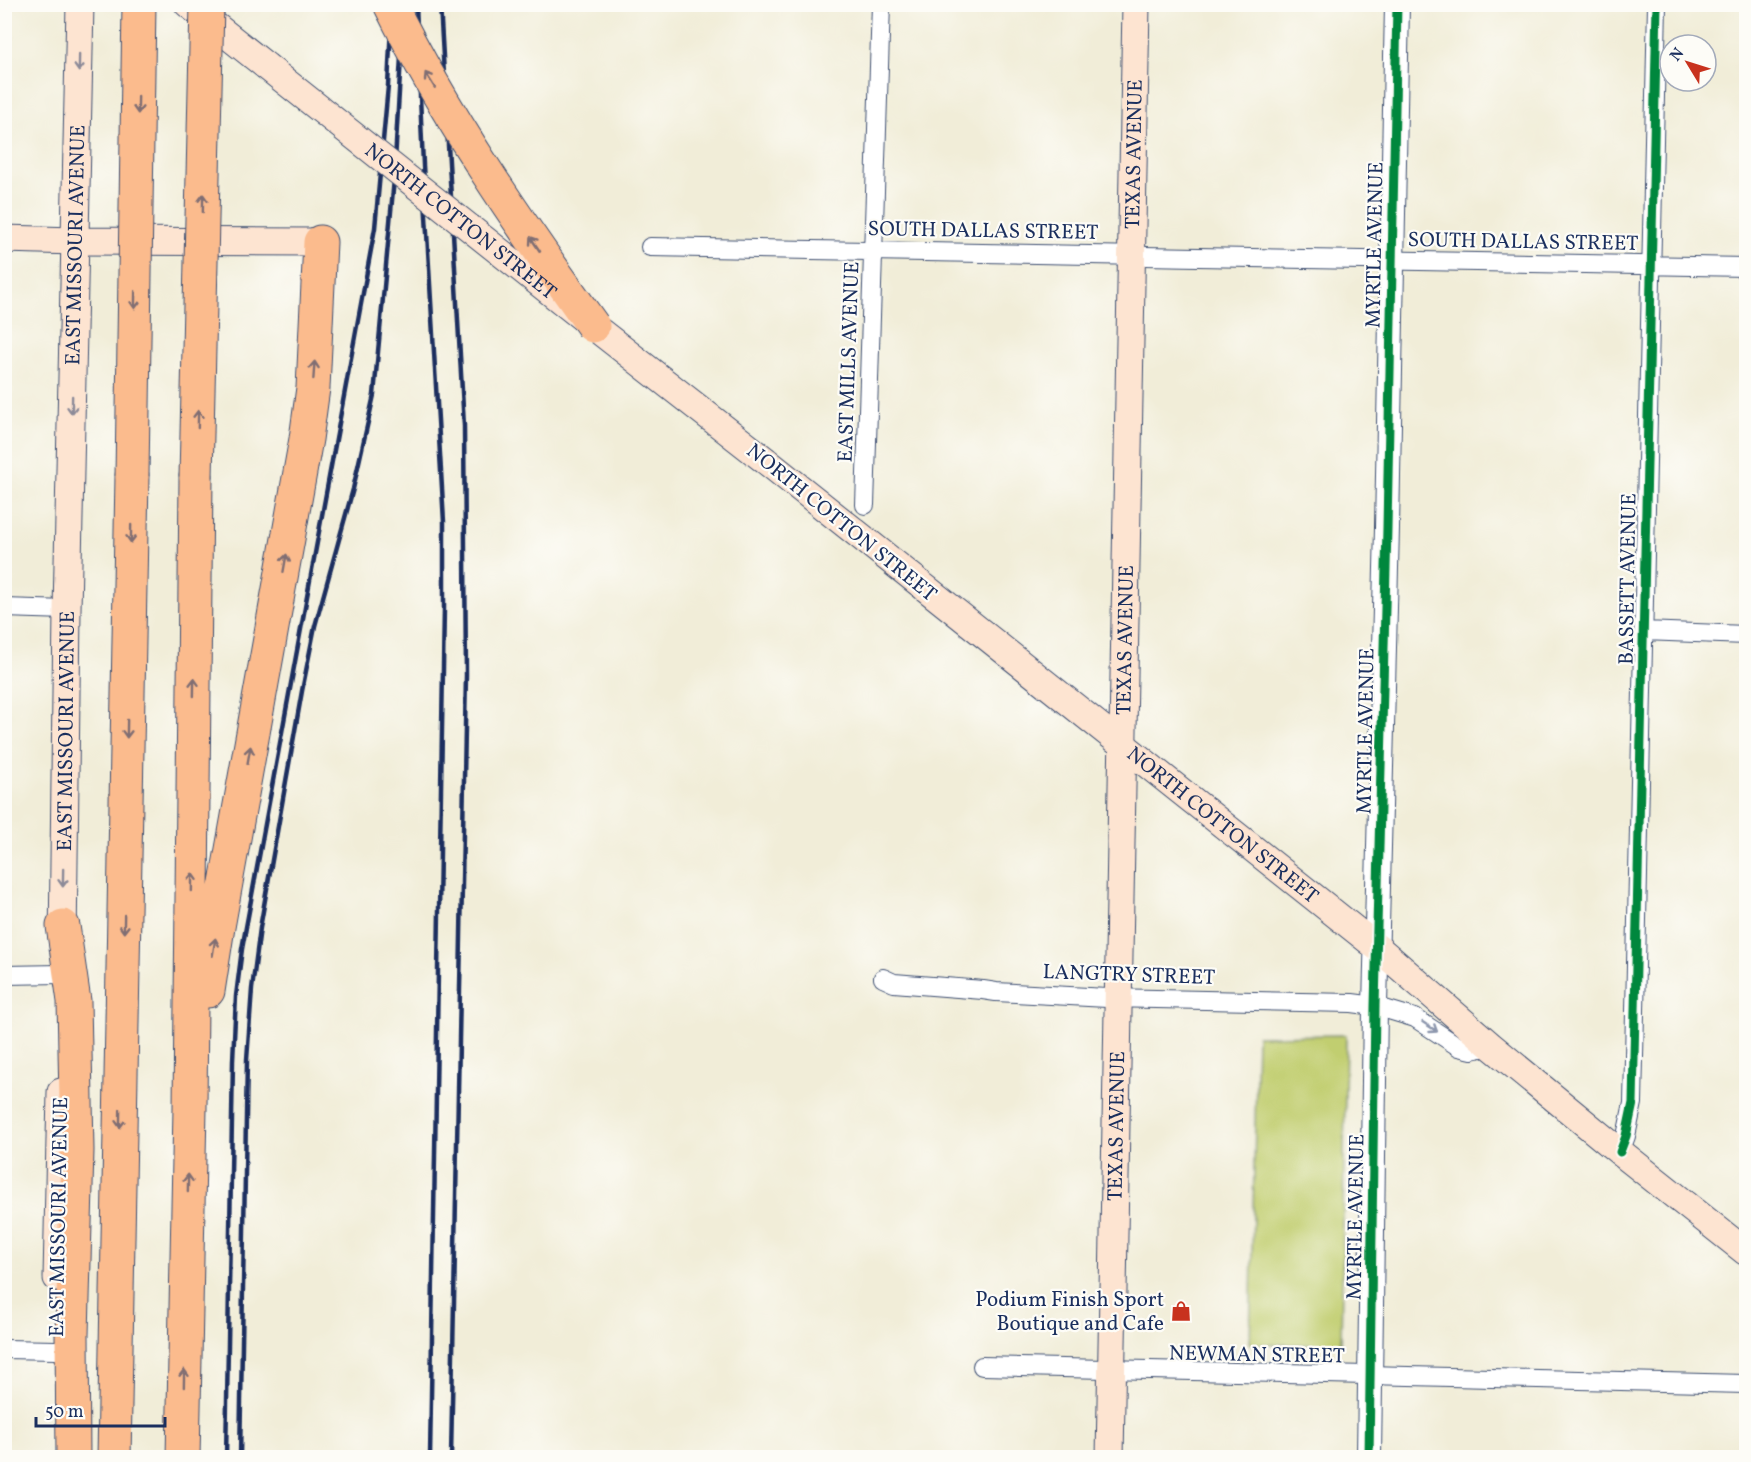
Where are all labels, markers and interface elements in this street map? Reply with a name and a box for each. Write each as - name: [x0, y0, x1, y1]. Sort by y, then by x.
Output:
- north arrow: [1658, 33, 1718, 93]
- text: N: [1666, 43, 1690, 66]
- one-way arrow: [73, 52, 84, 72]
- one-way arrow: [423, 72, 435, 89]
- street label: TEXAS AVENUE: [1119, 79, 1151, 230]
- one-way arrow: [132, 94, 143, 114]
- street label: EAST MISSOURI AVENUE: [59, 125, 93, 366]
- street label: NORTH COTTON STREET: [358, 137, 562, 307]
- street label: MYRTLE AVENUE: [1360, 162, 1391, 328]
- one-way arrow: [197, 193, 208, 213]
- street label: SOUTH DALLAS STREET: [867, 215, 1099, 248]
- street label: SOUTH DALLAS STREET: [1407, 226, 1639, 259]
- one-way arrow: [529, 237, 541, 253]
- street label: EAST MILLS AVENUE: [831, 261, 868, 463]
- one-way arrow: [129, 289, 140, 309]
- one-way arrow: [309, 361, 320, 381]
- one-way arrow: [66, 394, 77, 414]
- one-way arrow: [192, 409, 203, 429]
- street label: NORTH COTTON STREET: [740, 437, 942, 609]
- street label: BASSETT AVENUE: [1613, 493, 1644, 665]
- one-way arrow: [125, 524, 137, 544]
- one-way arrow: [280, 554, 291, 573]
- street label: TEXAS AVENUE: [1110, 565, 1142, 715]
- street label: EAST MISSOURI AVENUE: [51, 611, 83, 852]
- street label: MYRTLE AVENUE: [1351, 648, 1382, 814]
- one-way arrow: [188, 677, 200, 697]
- one-way arrow: [122, 718, 133, 738]
- street label: NORTH COTTON STREET: [1120, 740, 1324, 911]
- one-way arrow: [244, 745, 255, 765]
- one-way arrow: [58, 868, 69, 888]
- one-way arrow: [186, 872, 198, 892]
- one-way arrow: [118, 913, 130, 933]
- one-way arrow: [209, 937, 220, 957]
- street label: LANGTRY STREET: [1042, 958, 1216, 993]
- one-way arrow: [1421, 1021, 1437, 1033]
- street label: TEXAS AVENUE: [1102, 1051, 1133, 1201]
- street label: EAST MISSOURI AVENUE: [43, 1097, 76, 1338]
- one-way arrow: [114, 1108, 126, 1128]
- street label: MYRTLE AVENUE: [1341, 1134, 1372, 1300]
- one-way arrow: [182, 1174, 194, 1194]
- place label: Podium Finish Sport Boutique and Cafe: [975, 1286, 1164, 1339]
- shop icon: Podium Finish Sport Boutique and Cafe: [1169, 1299, 1193, 1323]
- street label: NEWMAN STREET: [1169, 1339, 1345, 1372]
- one-way arrow: [178, 1369, 190, 1389]
- scale bar: [36, 1390, 165, 1428]
- text: 50 m: [45, 1400, 84, 1425]

